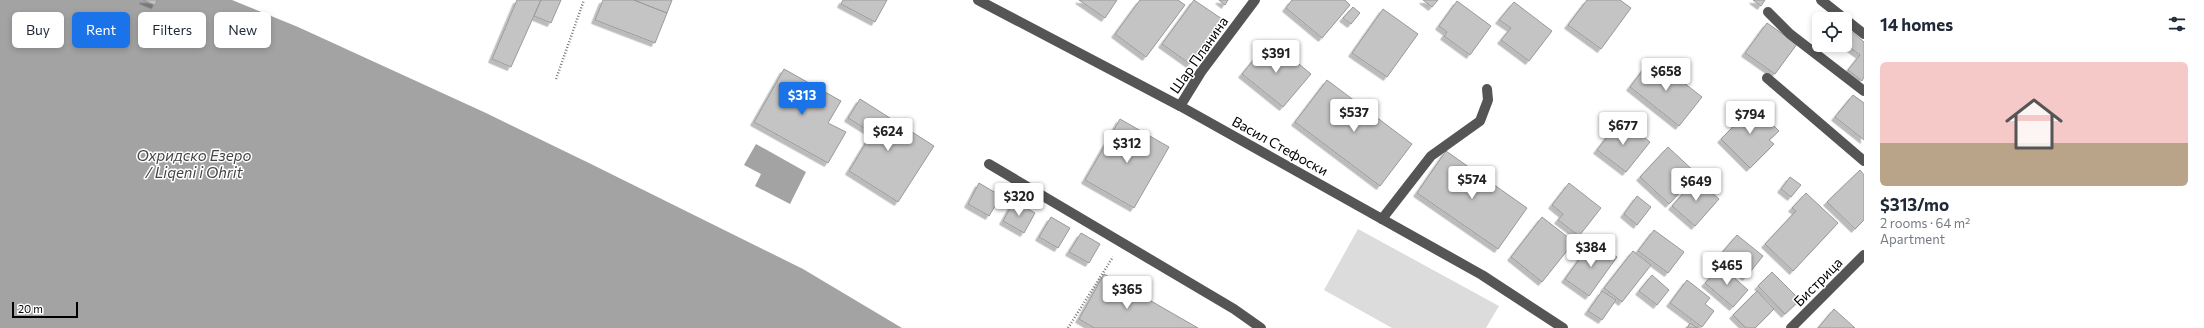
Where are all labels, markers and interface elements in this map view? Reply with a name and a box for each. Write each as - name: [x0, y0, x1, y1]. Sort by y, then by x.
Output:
- chip: Buy: [12, 12, 64, 48]
- chip: Rent: [72, 12, 130, 48]
- chip: Filters: [138, 12, 206, 48]
- chip: New: [214, 12, 271, 48]
- map controls: [1812, 12, 1852, 52]
- button: locate: [1812, 12, 1852, 52]
- street label: Шар Планина: [1166, 13, 1231, 96]
- icon: filters: [2166, 13, 2188, 35]
- text: 14 homes: [1880, 14, 1953, 35]
- pin: $391: [1252, 40, 1300, 74]
- text: $391: [1262, 45, 1290, 61]
- pin: $658: [1642, 58, 1690, 92]
- text: $658: [1650, 63, 1682, 79]
- pin: $313: [778, 82, 826, 116]
- text: $313: [788, 87, 816, 103]
- icon: home: [1998, 88, 2070, 160]
- pin: $537: [1330, 99, 1378, 133]
- pin: $794: [1726, 101, 1774, 135]
- text: $537: [1339, 104, 1369, 120]
- text: $794: [1735, 106, 1765, 122]
- street label: Васил Стефоски: [1229, 112, 1331, 179]
- pin: $677: [1599, 112, 1647, 146]
- text: $677: [1608, 117, 1638, 133]
- pin: $624: [864, 118, 912, 152]
- text: $624: [873, 123, 903, 139]
- pin: $312: [1103, 130, 1151, 164]
- text: $312: [1113, 135, 1141, 151]
- water label: Охридско Езеро / Liqeni i Ohrit: [137, 146, 252, 181]
- pin: $574: [1448, 166, 1496, 200]
- pin: $649: [1672, 168, 1720, 202]
- text: $574: [1457, 171, 1487, 187]
- text: $649: [1680, 173, 1712, 189]
- pin: $320: [995, 183, 1043, 217]
- text: $320: [1004, 188, 1034, 204]
- text: $313/mo: [1880, 194, 1949, 215]
- text: 2 rooms · 64 m²: [1880, 215, 1970, 231]
- text: Apartment: [1880, 231, 1945, 247]
- pin: $384: [1567, 234, 1615, 268]
- text: $384: [1575, 239, 1607, 255]
- pin: $465: [1703, 252, 1751, 286]
- street label: Бистрица: [1790, 254, 1846, 310]
- text: $465: [1711, 257, 1743, 273]
- pin: $365: [1103, 276, 1151, 310]
- text: $365: [1112, 281, 1142, 297]
- scale bar: [12, 300, 78, 319]
- text: 20 m: [18, 302, 43, 315]

